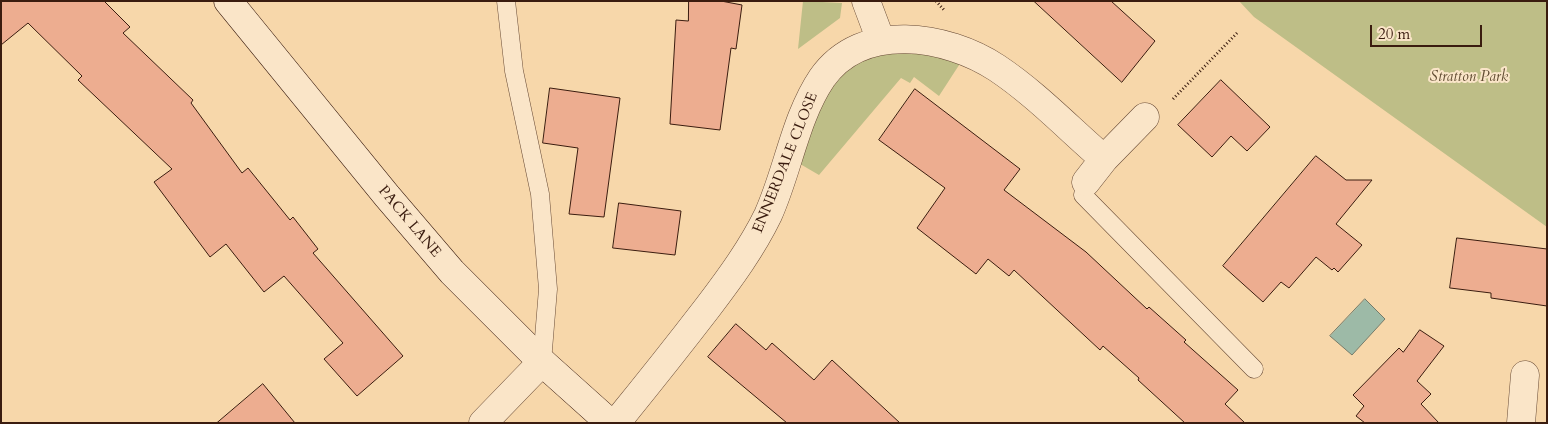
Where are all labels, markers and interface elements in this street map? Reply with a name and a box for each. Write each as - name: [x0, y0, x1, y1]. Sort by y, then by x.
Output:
- scale bar: [1373, 15, 1486, 47]
- text: 20 m: [1378, 24, 1410, 44]
- park label: Stratton Park: [1430, 69, 1508, 87]
- street label: ENNERDALE CLOSE: [750, 90, 822, 236]
- street label: PACK LANE: [374, 183, 444, 261]

